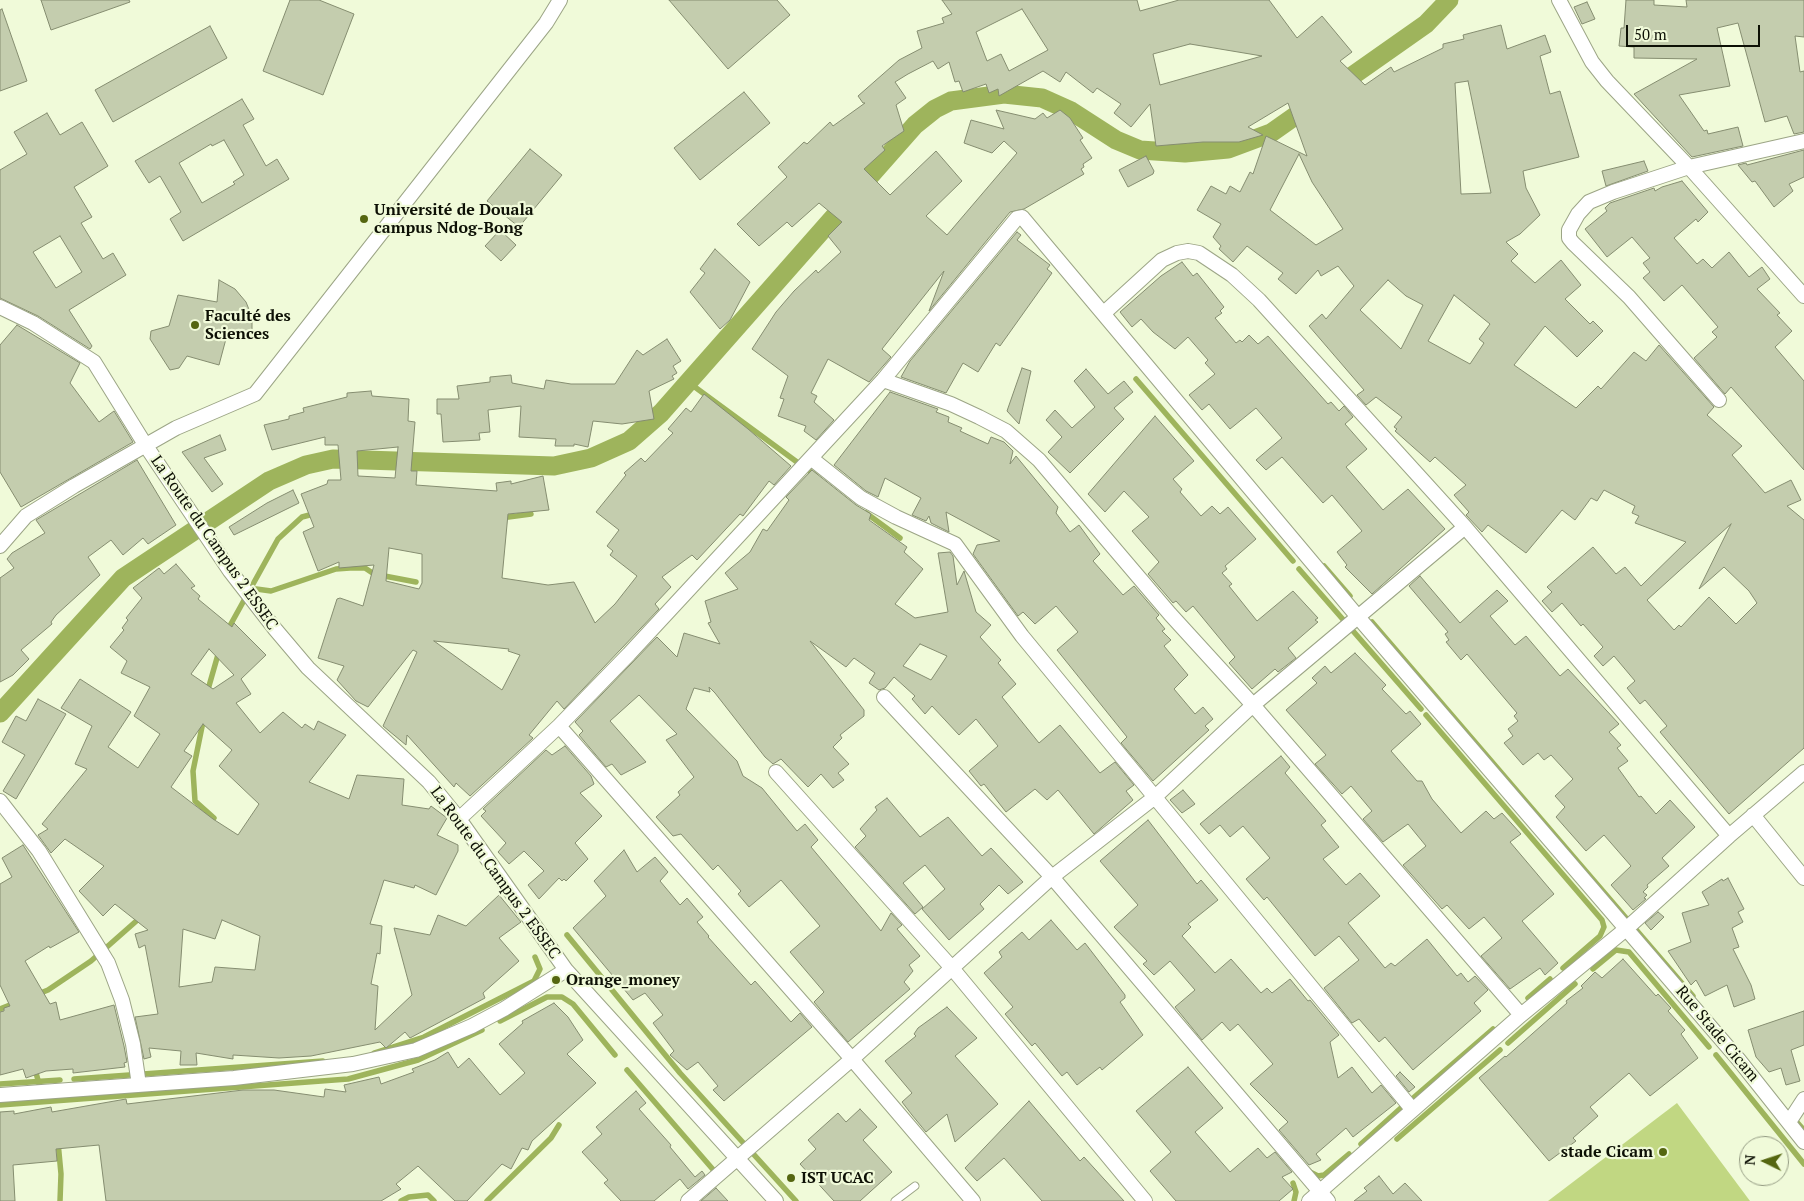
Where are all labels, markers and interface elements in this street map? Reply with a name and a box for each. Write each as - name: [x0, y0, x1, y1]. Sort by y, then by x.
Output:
- scale bar: [1629, 15, 1763, 47]
- text: 50 m: [1634, 24, 1667, 44]
- place label: Université de Douala campus Ndog-Bong: [374, 200, 534, 238]
- marker: Université de Douala campus Ndog-Bong: [358, 213, 370, 225]
- place label: Faculté des Sciences: [205, 306, 291, 344]
- marker: Faculté des Sciences: [189, 319, 201, 331]
- street label: La Route du Campus 2 ESSEC: [146, 452, 282, 634]
- street label: La Route du Campus 2 ESSEC: [426, 783, 564, 963]
- place label: Orange_money: [566, 970, 680, 990]
- marker: Orange_money: [550, 974, 562, 986]
- street label: Rue Stade Cicam: [1671, 982, 1763, 1086]
- north arrow: [1739, 1136, 1789, 1186]
- place label: stade Cicam: [1561, 1142, 1653, 1162]
- marker: stade Cicam: [1657, 1146, 1669, 1158]
- text: N: [1740, 1154, 1759, 1166]
- place label: IST UCAC: [801, 1168, 874, 1188]
- marker: IST UCAC: [785, 1172, 797, 1184]

